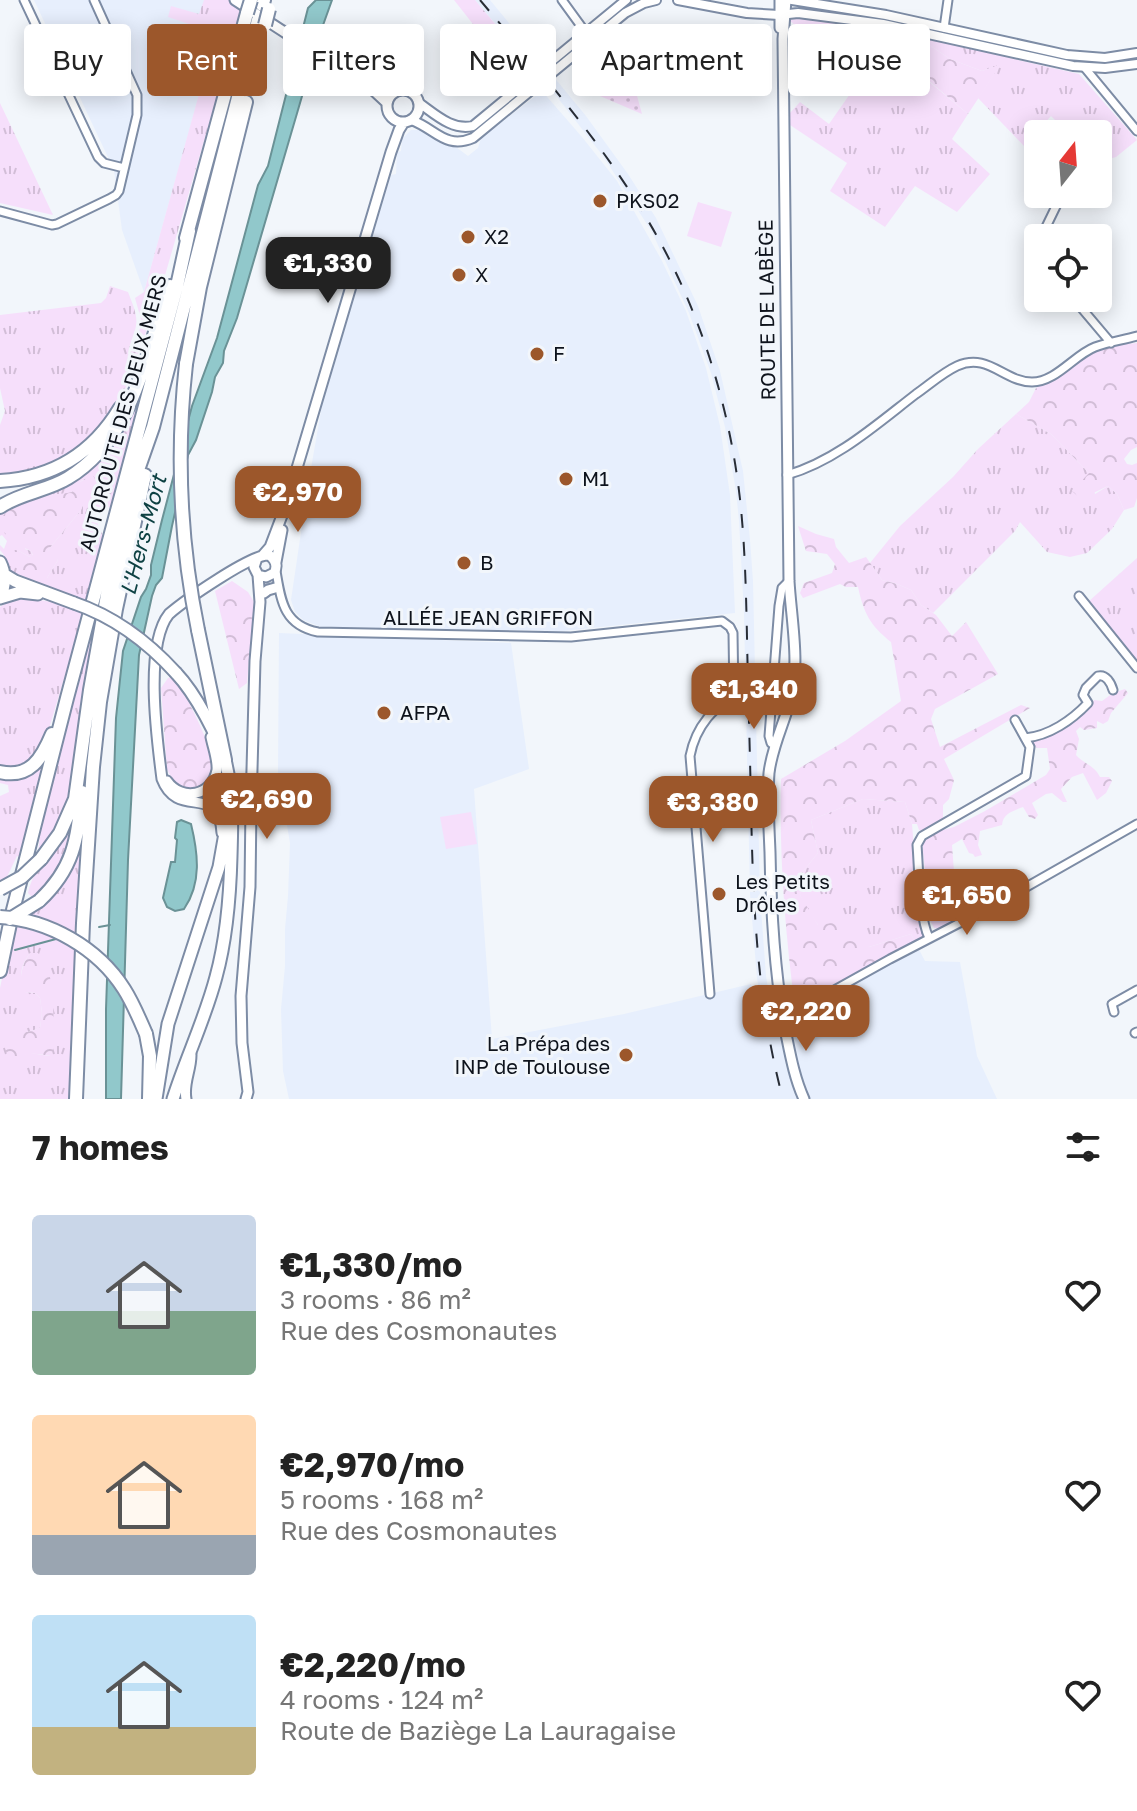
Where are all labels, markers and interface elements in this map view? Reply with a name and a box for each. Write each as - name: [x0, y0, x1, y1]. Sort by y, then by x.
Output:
- chip: Buy: [24, 24, 131, 96]
- chip: Rent: [147, 24, 267, 96]
- chip: Filters: [283, 24, 424, 96]
- chip: New: [440, 24, 556, 96]
- chip: Apartment: [572, 24, 772, 96]
- chip: House: [788, 24, 930, 96]
- north arrow: [1024, 120, 1112, 208]
- map controls: [1024, 120, 1112, 312]
- place label: PKS02: [616, 188, 679, 212]
- marker: PKS02: [591, 192, 609, 210]
- street label: ROUTE DE LABÈGE: [752, 219, 780, 401]
- place label: X2: [484, 224, 509, 248]
- button: locate: [1024, 224, 1112, 312]
- marker: X2: [459, 228, 477, 246]
- pin: €1,330: [263, 237, 393, 305]
- text: €1,330: [284, 247, 372, 278]
- place label: X: [475, 262, 488, 286]
- marker: X: [450, 266, 468, 284]
- street label: AUTOROUTE DES DEUX MERS: [73, 272, 171, 554]
- place label: F: [553, 341, 565, 365]
- marker: F: [528, 345, 546, 363]
- pin: €2,970: [233, 466, 363, 534]
- place label: M1: [582, 466, 609, 490]
- water label: L'Hers-Mort: [114, 470, 172, 598]
- marker: M1: [557, 470, 575, 488]
- text: €2,970: [253, 476, 343, 507]
- place label: B: [480, 550, 493, 574]
- marker: B: [455, 554, 473, 572]
- street label: ALLÉE JEAN GRIFFON: [383, 605, 593, 629]
- pin: €1,340: [689, 663, 819, 731]
- text: €1,340: [709, 673, 799, 704]
- place label: AFPA: [400, 700, 450, 724]
- marker: AFPA: [375, 704, 393, 722]
- pin: €2,690: [202, 773, 332, 841]
- pin: €3,380: [648, 776, 778, 844]
- text: €2,690: [221, 783, 313, 814]
- text: €3,380: [667, 786, 759, 817]
- place label: Les Petits Drôles: [735, 869, 830, 916]
- pin: €1,650: [902, 869, 1032, 937]
- text: €1,650: [922, 879, 1012, 910]
- marker: Les Petits Drôles: [710, 885, 728, 903]
- pin: €2,220: [741, 985, 871, 1053]
- text: €2,220: [760, 995, 852, 1026]
- place label: La Prépa des INP de Toulouse: [454, 1031, 610, 1078]
- marker: La Prépa des INP de Toulouse: [617, 1046, 635, 1064]
- icon: filters: [1061, 1125, 1105, 1169]
- text: 7 homes: [32, 1127, 169, 1167]
- text: €1,330/mo: [280, 1244, 462, 1284]
- icon: home: [96, 1247, 192, 1343]
- icon: heart: [1061, 1273, 1105, 1317]
- text: 3 rooms · 86 m²: [280, 1284, 471, 1315]
- text: Rue des Cosmonautes: [280, 1315, 557, 1346]
- text: €2,970/mo: [280, 1444, 464, 1484]
- icon: home: [96, 1447, 192, 1543]
- icon: heart: [1061, 1473, 1105, 1517]
- text: 5 rooms · 168 m²: [280, 1484, 483, 1515]
- text: Rue des Cosmonautes: [280, 1515, 557, 1546]
- text: €2,220/mo: [280, 1644, 466, 1684]
- icon: home: [96, 1647, 192, 1743]
- icon: heart: [1061, 1673, 1105, 1717]
- text: 4 rooms · 124 m²: [280, 1684, 483, 1715]
- text: Route de Baziège La Lauragaise: [280, 1715, 676, 1746]

